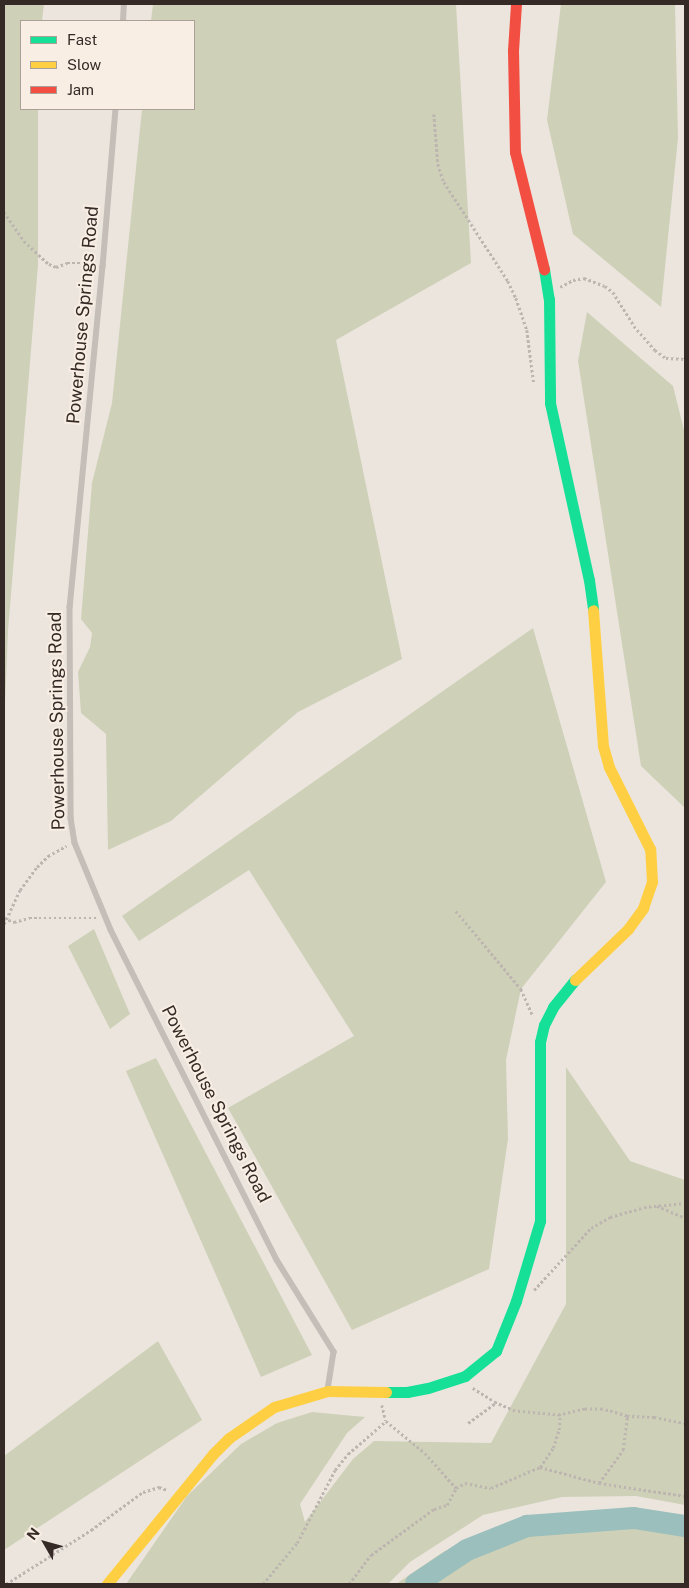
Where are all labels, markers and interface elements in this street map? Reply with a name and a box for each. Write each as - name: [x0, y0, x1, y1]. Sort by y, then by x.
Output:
- legend: [20, 20, 195, 110]
- text: Fast: [67, 31, 97, 48]
- text: Slow: [67, 56, 101, 73]
- text: Jam: [67, 81, 94, 98]
- street label: Powerhouse Springs Road: [63, 205, 103, 425]
- street label: Powerhouse Springs Road: [44, 611, 70, 831]
- street label: Powerhouse Springs Road: [157, 1002, 275, 1206]
- north arrow: [20, 1518, 70, 1568]
- text: N: [23, 1525, 43, 1543]

